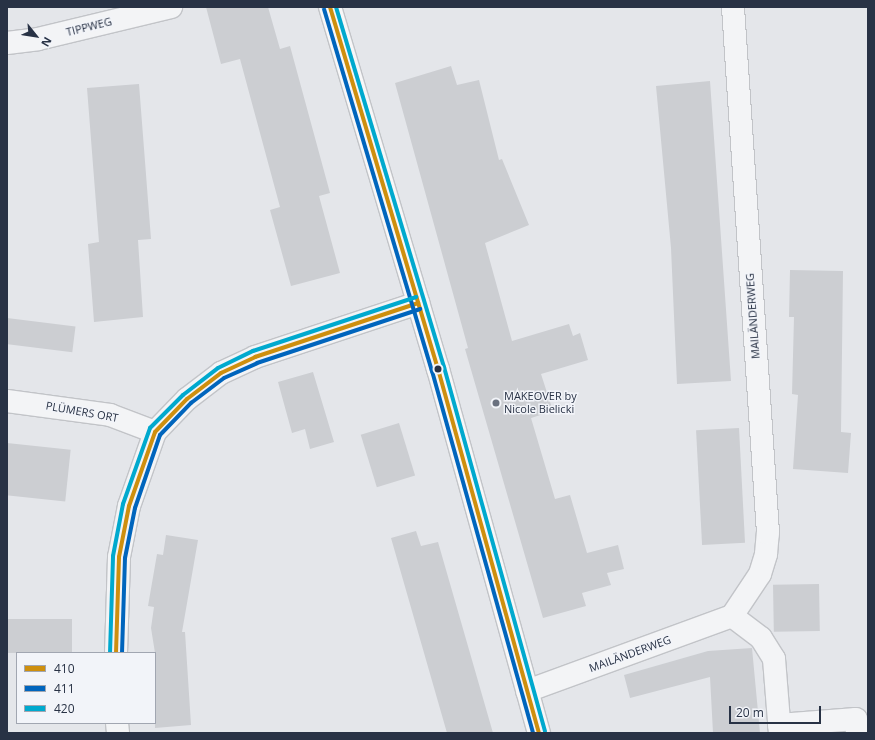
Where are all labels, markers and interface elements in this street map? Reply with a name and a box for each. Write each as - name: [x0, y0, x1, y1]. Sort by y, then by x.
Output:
- street label: TIPPWEG: [65, 15, 113, 39]
- north arrow: [16, 16, 56, 56]
- text: N: [38, 35, 56, 50]
- street label: MAILÄNDERWEG: [743, 273, 763, 359]
- unlabelled marker: [433, 364, 443, 374]
- place label: MAKEOVER by Nicole Bielicki: [504, 390, 577, 416]
- marker: MAKEOVER by Nicole Bielicki: [491, 398, 501, 408]
- street label: PLÜMERS ORT: [45, 399, 119, 425]
- street label: MAILÄNDERWEG: [587, 633, 673, 675]
- legend: [16, 652, 156, 724]
- text: 410: [54, 660, 75, 677]
- text: 411: [54, 680, 75, 697]
- scale bar: [731, 698, 823, 724]
- text: 420: [54, 700, 75, 717]
- text: 20 m: [736, 704, 764, 721]

